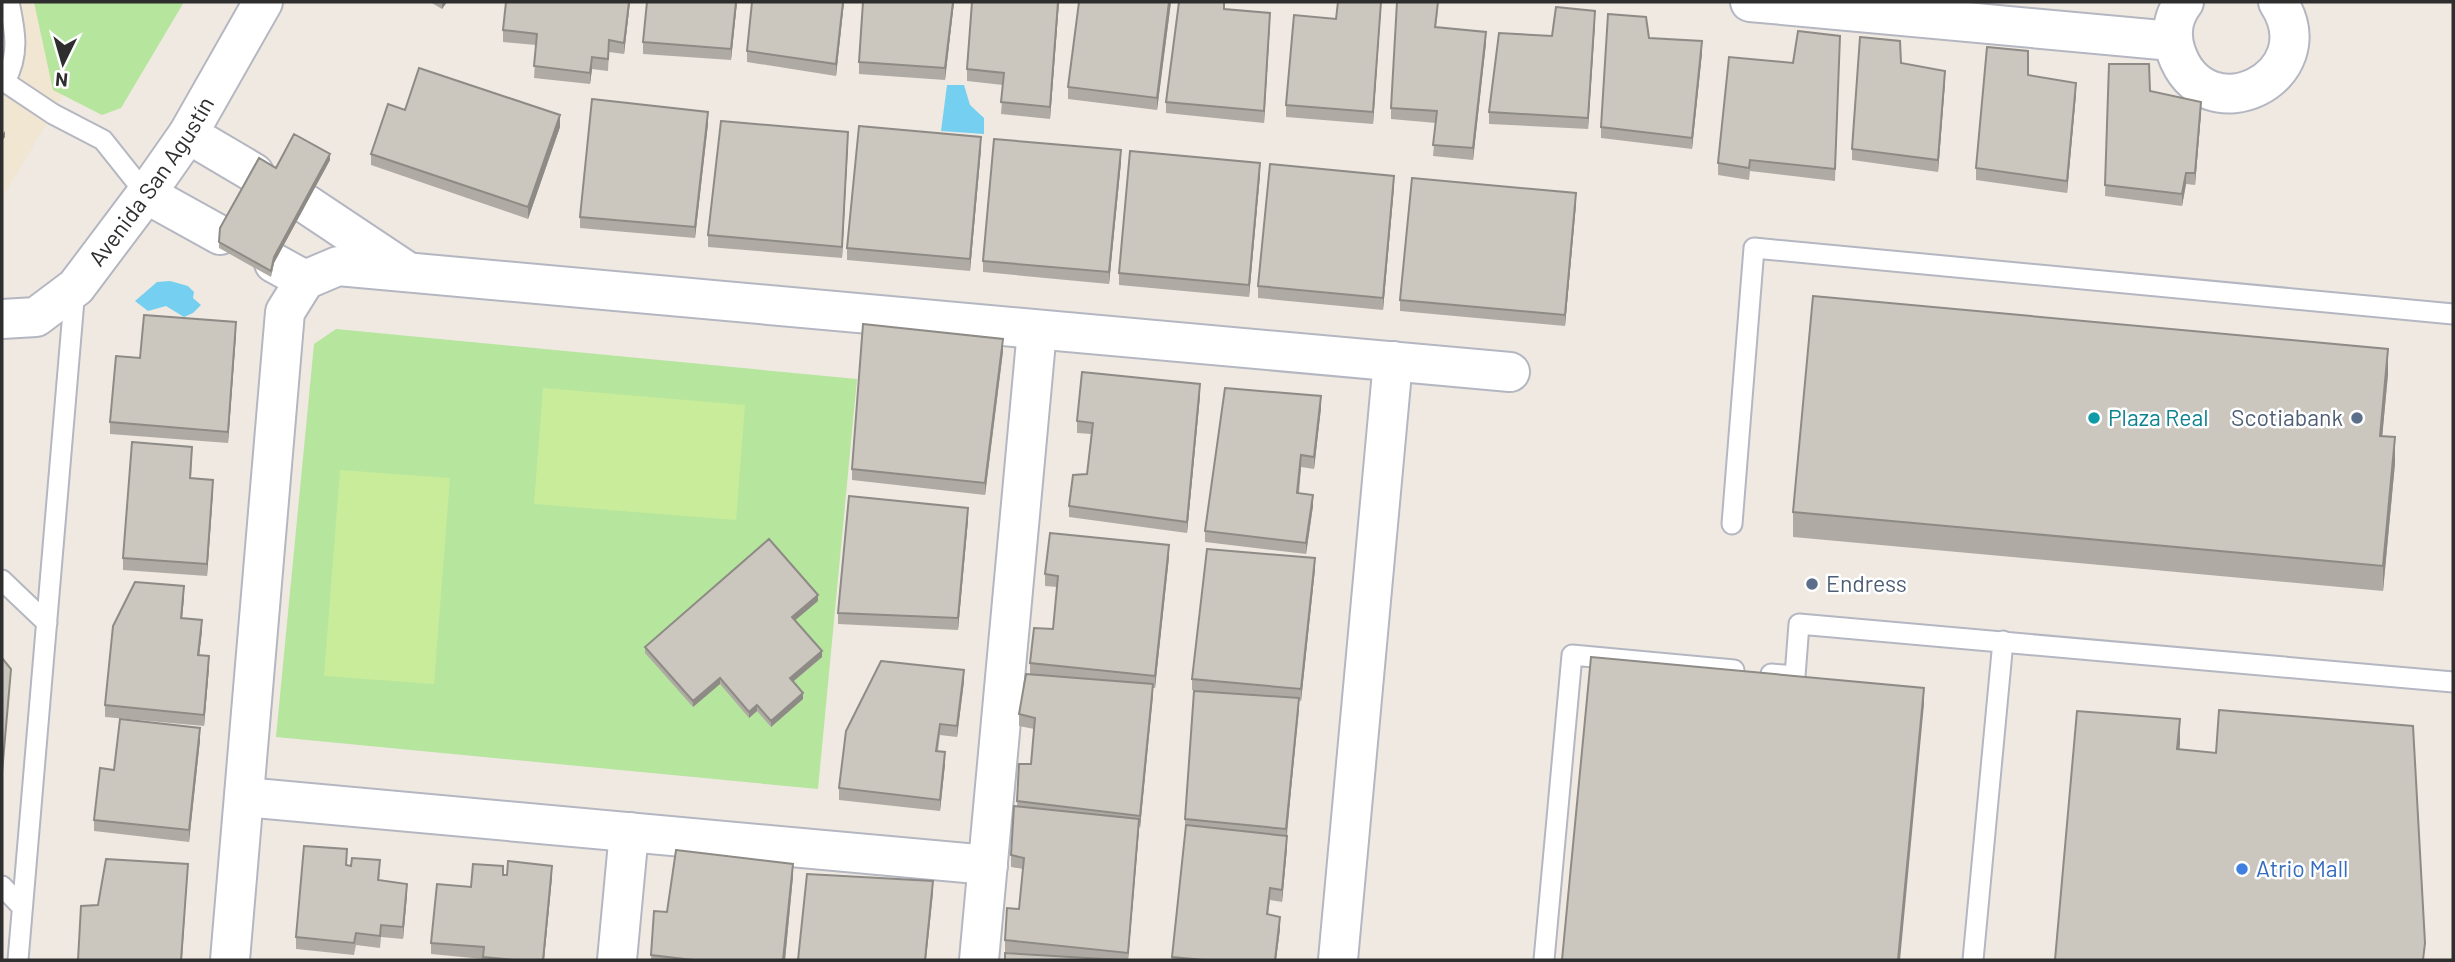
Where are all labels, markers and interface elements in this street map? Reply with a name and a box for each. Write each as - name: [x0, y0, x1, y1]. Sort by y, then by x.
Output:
- north arrow: [28, 28, 98, 98]
- text: N: [54, 68, 69, 92]
- street label: Avenida San Agustín: [82, 91, 219, 271]
- place label: Plaza Real: [2108, 403, 2208, 431]
- place label: Scotiabank: [2231, 403, 2343, 431]
- marker: Plaza Real: [2086, 410, 2102, 426]
- marker: Scotiabank: [2349, 410, 2365, 426]
- place label: Endress: [1826, 569, 1907, 597]
- marker: Endress: [1804, 576, 1820, 592]
- place label: Atrio Mall: [2256, 854, 2348, 882]
- marker: Atrio Mall: [2234, 861, 2250, 877]

